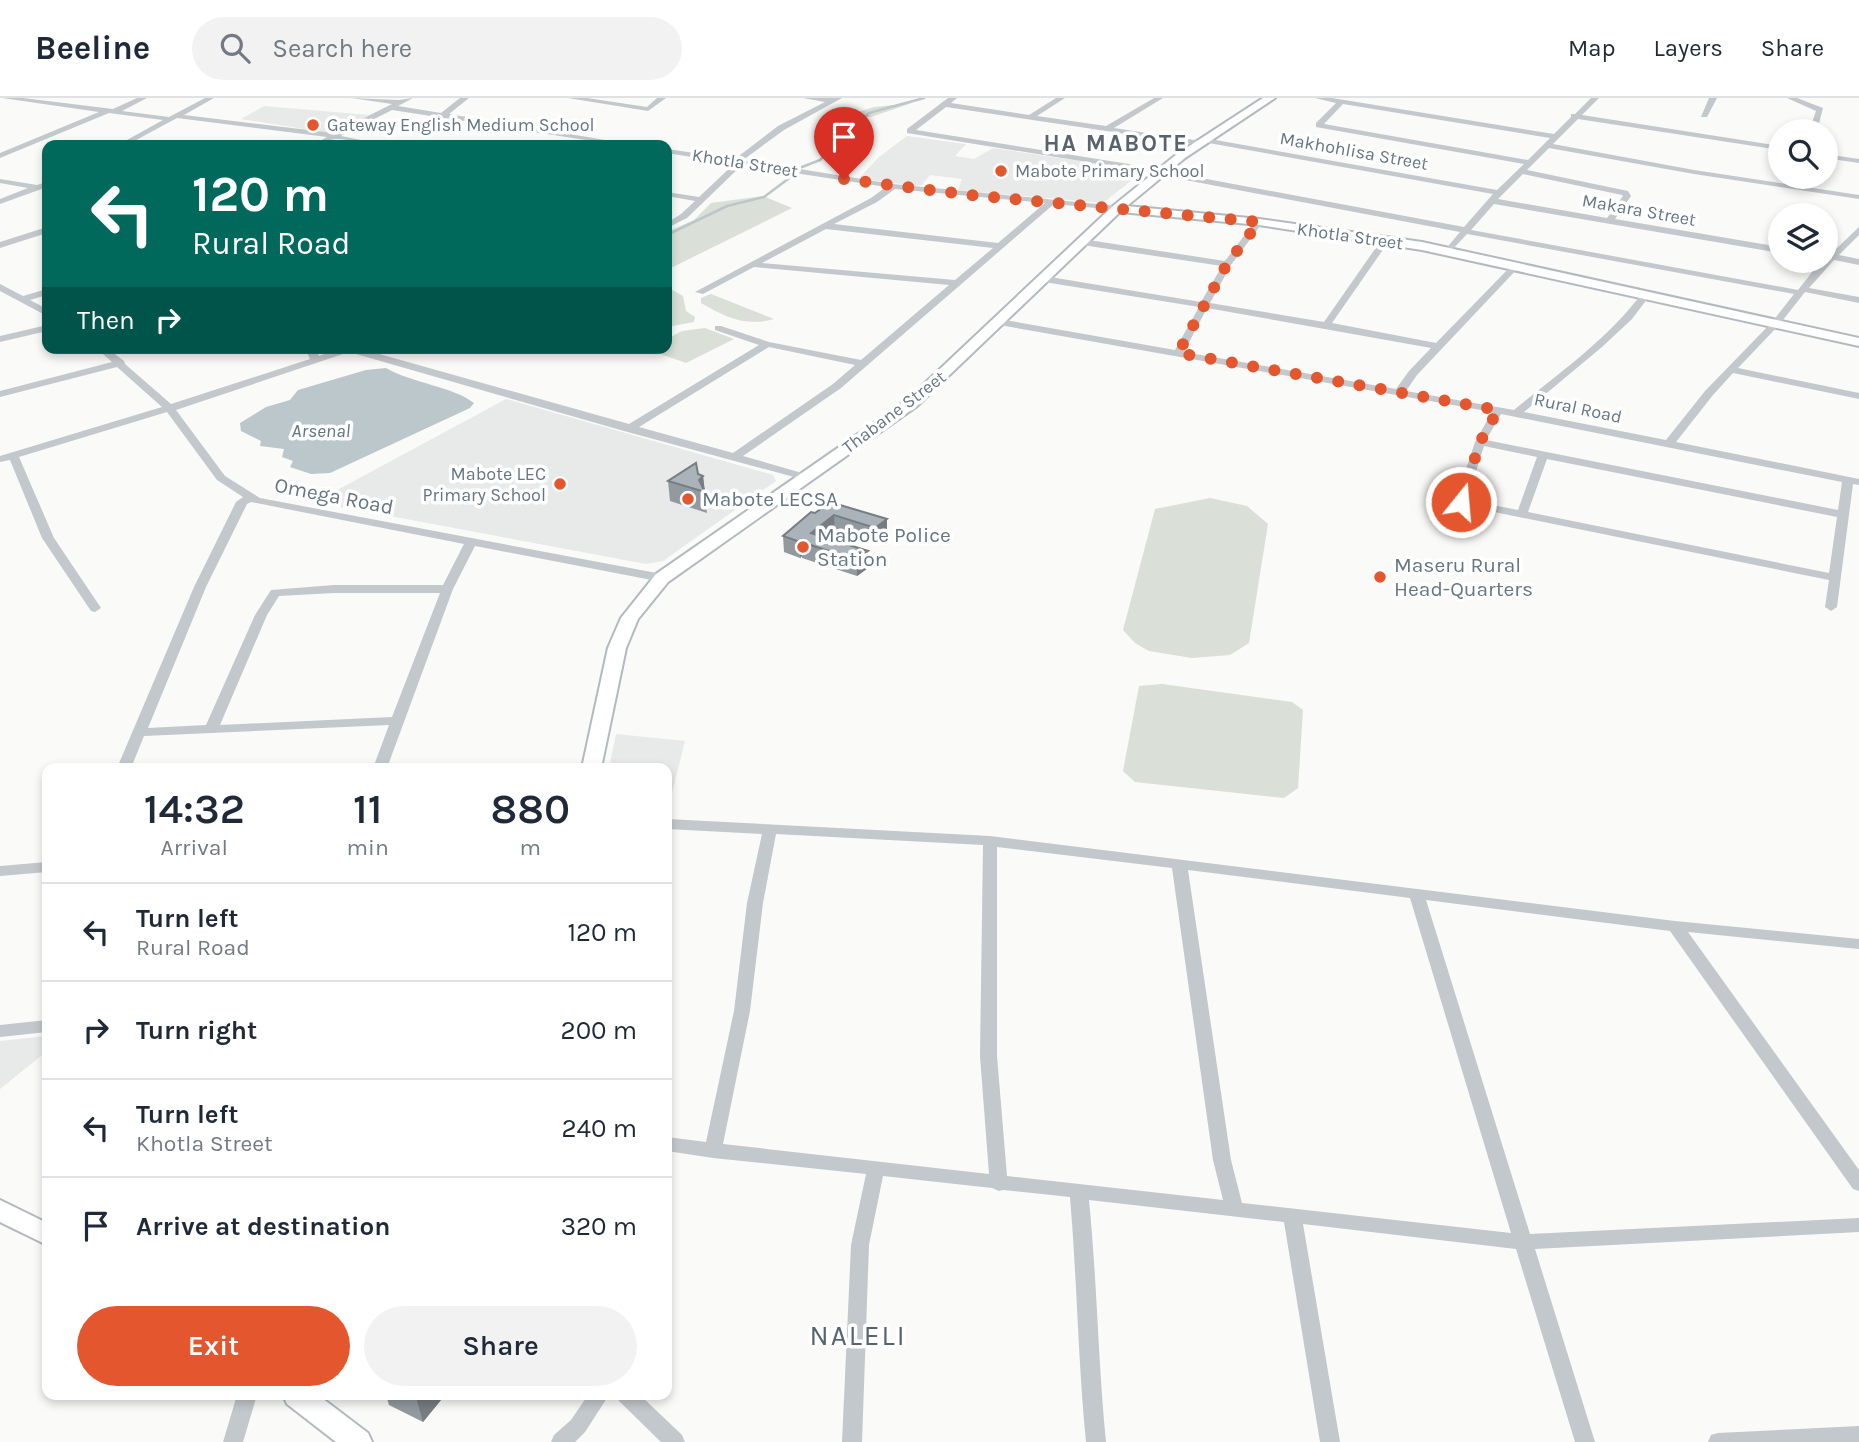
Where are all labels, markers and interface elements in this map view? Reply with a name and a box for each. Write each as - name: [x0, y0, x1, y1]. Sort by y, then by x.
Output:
- search box: [192, 17, 682, 80]
- text: Beeline: [35, 29, 150, 67]
- icon: search: [216, 29, 254, 67]
- text: Search here: [272, 33, 412, 64]
- text: Map: [1568, 34, 1616, 62]
- text: Layers: [1654, 34, 1723, 62]
- text: Share: [1761, 34, 1824, 62]
- pin: [814, 107, 874, 179]
- place label: Gateway English Medium School: [327, 114, 595, 136]
- marker: Gateway English Medium School: [305, 117, 321, 133]
- icon: arrive: [825, 118, 863, 156]
- map controls: [1768, 119, 1838, 273]
- button: search: [1768, 119, 1838, 189]
- street label: Makhohlisa Street: [1278, 127, 1430, 175]
- district label: HA MABOTE: [1043, 130, 1189, 157]
- street label: Khotla Street: [690, 144, 800, 182]
- place label: Mabote Primary School: [1015, 160, 1204, 182]
- marker: Mabote Primary School: [993, 163, 1009, 179]
- text: 120 m: [192, 166, 329, 223]
- icon: left: [77, 168, 168, 259]
- street label: Makara Street: [1580, 189, 1698, 231]
- button: layers: [1768, 203, 1838, 273]
- street label: Khotla Street: [1295, 218, 1405, 254]
- text: Rural Road: [192, 225, 350, 262]
- icon: right: [149, 301, 187, 339]
- text: Then: [77, 305, 135, 336]
- street label: Thabane Street: [838, 366, 950, 458]
- street label: Rural Road: [1532, 388, 1624, 428]
- water label: Arsenal: [292, 420, 351, 442]
- place label: Mabote LEC Primary School: [423, 463, 546, 506]
- position arrow: [1424, 465, 1498, 539]
- street label: Omega Road: [272, 473, 396, 519]
- marker: Mabote LEC Primary School: [552, 476, 568, 492]
- place label: Mabote LECSA: [702, 487, 838, 511]
- marker: Mabote LECSA: [680, 491, 696, 507]
- place label: Mabote Police Station: [817, 523, 951, 571]
- marker: Mabote Police Station: [795, 539, 811, 555]
- place label: Maseru Rural Head-Quarters: [1394, 553, 1533, 601]
- marker: Maseru Rural Head-Quarters: [1372, 569, 1388, 585]
- text: 14:32: [144, 784, 245, 834]
- text: 11: [353, 784, 382, 834]
- text: 880: [491, 784, 570, 834]
- text: Arrival: [161, 834, 228, 861]
- text: min: [347, 834, 389, 861]
- text: m: [520, 834, 541, 861]
- text: Turn left: [136, 903, 238, 934]
- icon: left: [77, 913, 115, 951]
- text: 120 m: [567, 917, 637, 948]
- text: Rural Road: [136, 934, 250, 961]
- icon: right: [77, 1011, 115, 1049]
- text: Turn right: [136, 1015, 257, 1046]
- text: 200 m: [561, 1015, 637, 1046]
- text: Turn left: [136, 1099, 238, 1130]
- icon: left: [77, 1109, 115, 1147]
- text: 240 m: [561, 1113, 637, 1144]
- text: Khotla Street: [136, 1130, 273, 1157]
- icon: arrive: [77, 1207, 115, 1245]
- text: Arrive at destination: [136, 1211, 390, 1242]
- text: 320 m: [561, 1211, 637, 1242]
- button: Exit: [77, 1306, 350, 1386]
- button: Share: [364, 1306, 637, 1386]
- district label: NALELI: [810, 1319, 907, 1352]

